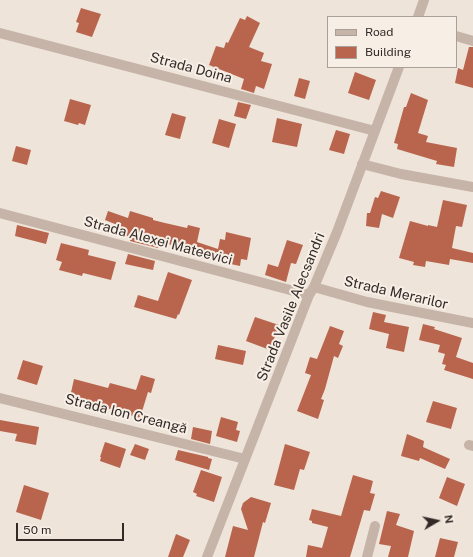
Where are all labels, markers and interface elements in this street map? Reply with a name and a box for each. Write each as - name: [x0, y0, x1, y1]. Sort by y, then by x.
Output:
- legend: [327, 16, 457, 68]
- text: Road: [365, 25, 393, 39]
- text: Building: [365, 45, 411, 59]
- street label: Strada Doina: [148, 49, 234, 87]
- street label: Strada Alexei Mateevici: [82, 213, 234, 269]
- street label: Strada Vasile Alecsandri: [253, 230, 329, 384]
- street label: Strada Merarilor: [342, 273, 450, 313]
- street label: Strada Ion Creangă: [63, 391, 189, 437]
- north arrow: [417, 501, 457, 541]
- text: N: [442, 514, 455, 524]
- scale bar: [18, 515, 126, 541]
- text: 50 m: [23, 523, 51, 537]

